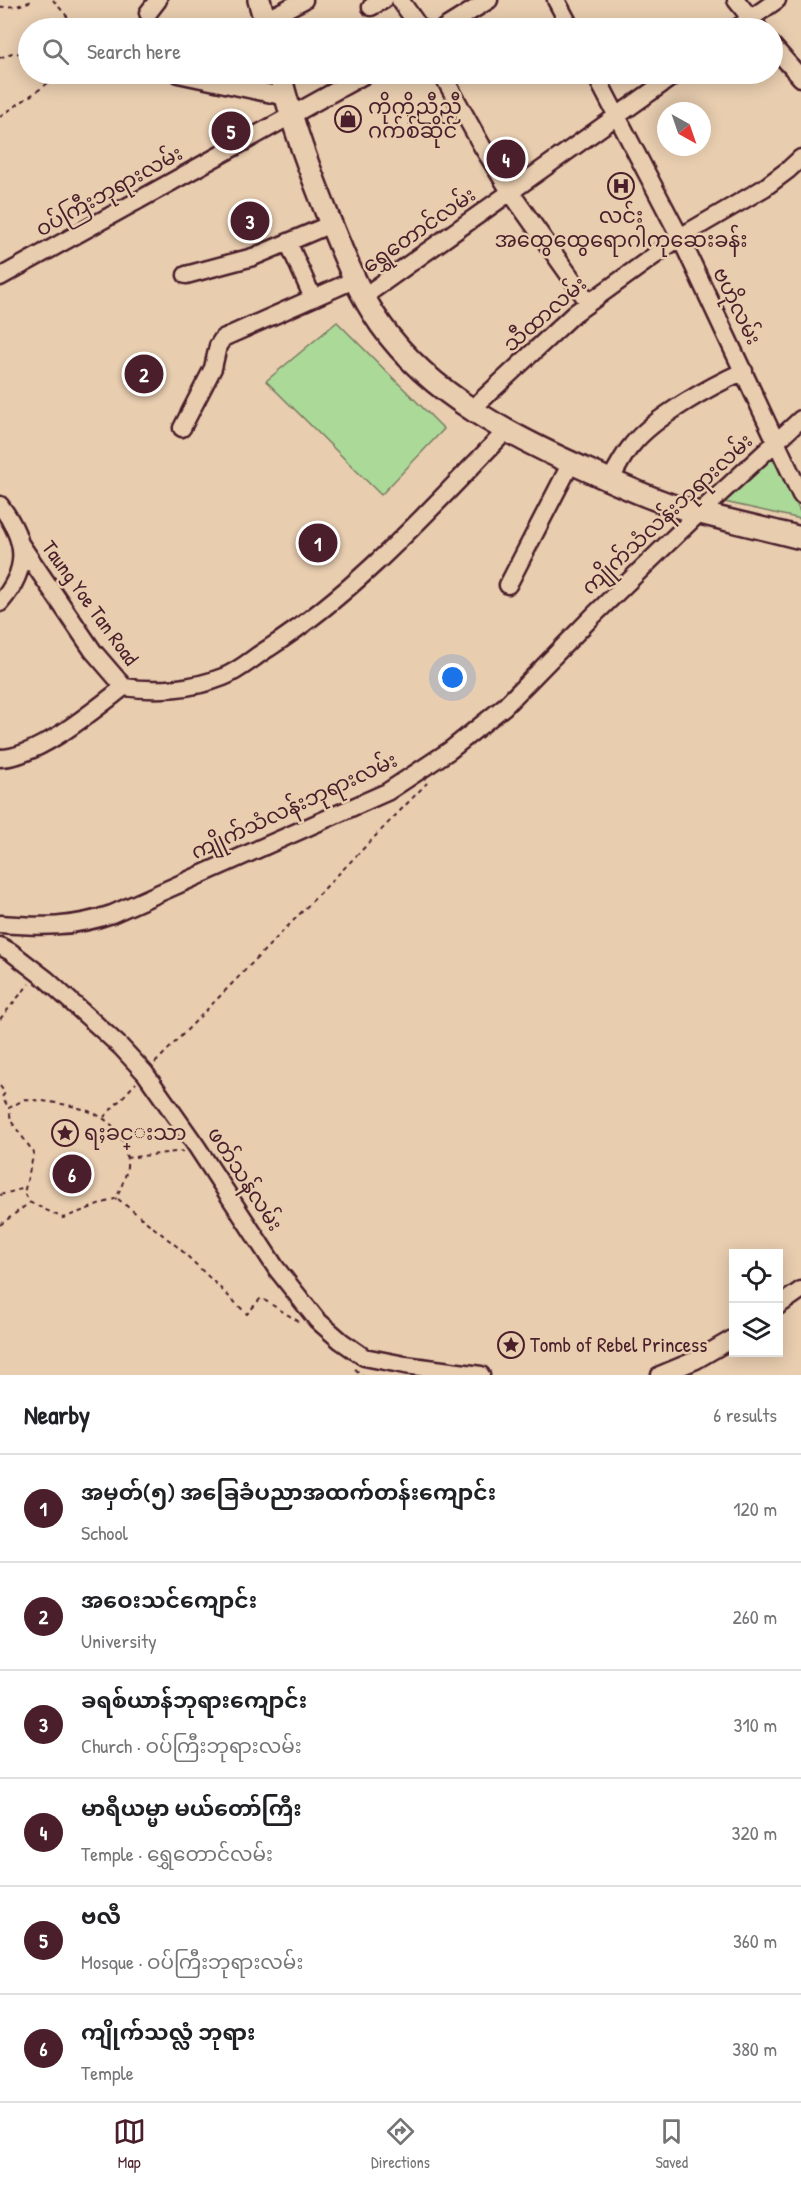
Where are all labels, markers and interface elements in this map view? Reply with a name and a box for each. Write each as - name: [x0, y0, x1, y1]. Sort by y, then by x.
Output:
- search box: [18, 18, 783, 84]
- icon: search: [39, 35, 72, 68]
- text: Search here: [87, 36, 181, 66]
- place label: ကိုကိုညီညီ ဂက်စ်ဆိုင်: [368, 91, 462, 148]
- north arrow: [657, 102, 711, 156]
- shop icon: ကိုကိုညီညီ ဂက်စ်ဆိုင်: [333, 104, 363, 134]
- pin: 5: [212, 108, 250, 154]
- pin: 4: [486, 136, 526, 182]
- street label: ဝပ်ကြီးဘုရားလမ်း: [30, 137, 189, 246]
- hospital icon: လင်း အထွေထွေရောဂါကုဆေးခန်း: [606, 171, 636, 201]
- street label: ရွှေတောင်လမ်း: [356, 179, 483, 282]
- pin: 3: [230, 198, 270, 244]
- place label: လင်း အထွေထွေရောဂါကုဆေးခန်း: [494, 200, 748, 257]
- street label: ဗဟိုလမ်း: [704, 262, 770, 351]
- street label: သီထာလမ်း: [496, 268, 593, 358]
- pin: 2: [124, 352, 164, 397]
- street label: ကျိုက်သံလန်းဘုရားလမ်း: [574, 426, 761, 604]
- pin: 1: [298, 520, 338, 566]
- street label: Taung Yoe Tan Road: [35, 534, 146, 671]
- your location: [438, 663, 467, 692]
- street label: ကျိုက်သံလန်းဘုရားလမ်း: [185, 744, 403, 870]
- place icon: ရႈခင္းသာ: [50, 1118, 80, 1148]
- place label: ရႈခင္းသာ: [84, 1118, 187, 1150]
- street label: ဖတ်သန်လမ်း: [198, 1121, 291, 1238]
- pin: 6: [52, 1152, 92, 1196]
- map controls: [729, 1249, 783, 1357]
- button: locate: [729, 1249, 783, 1303]
- button: layers: [729, 1303, 783, 1357]
- place icon: Tomb of Rebel Princess: [496, 1330, 526, 1360]
- place label: Tomb of Rebel Princess: [530, 1330, 707, 1359]
- text: Nearby: [24, 1397, 90, 1432]
- text: 6 results: [713, 1401, 777, 1428]
- text: အမှတ်(၅) အခြေခံပညာအထက်တန်းကျောင်း: [81, 1477, 496, 1507]
- text: 1: [40, 1495, 47, 1522]
- text: 120 m: [733, 1495, 777, 1522]
- text: School: [81, 1519, 128, 1546]
- text: အဝေးသင်ကျောင်း: [81, 1585, 257, 1615]
- text: 2: [39, 1603, 48, 1630]
- text: 260 m: [733, 1603, 777, 1630]
- text: University: [81, 1627, 157, 1654]
- text: ခရစ်ယာန်ဘုရားကျောင်း: [81, 1685, 307, 1715]
- text: 3: [39, 1711, 48, 1738]
- text: 310 m: [734, 1711, 777, 1738]
- text: Church · ဝပ်ကြီးဘုရားလမ်း: [81, 1732, 302, 1759]
- text: မာရီယမ္မာ မယ်တော်ကြီး: [81, 1793, 302, 1823]
- text: 4: [40, 1819, 47, 1846]
- text: 320 m: [732, 1819, 777, 1846]
- text: Temple · ရွှေတောင်လမ်း: [81, 1840, 273, 1867]
- text: ဗလီ: [81, 1901, 121, 1931]
- text: 5: [39, 1927, 48, 1954]
- text: 360 m: [733, 1927, 777, 1954]
- text: Mosque · ဝပ်ကြီးဘုရားလမ်း: [81, 1948, 303, 1975]
- text: ကျိုက်သလ္လံ ဘုရား: [81, 2017, 255, 2047]
- text: 6: [40, 2035, 47, 2062]
- text: 380 m: [732, 2035, 777, 2062]
- text: Temple: [81, 2059, 134, 2086]
- tab: Map: [113, 2115, 146, 2173]
- tab: Directions: [371, 2115, 430, 2173]
- tab: Saved: [655, 2115, 688, 2173]

